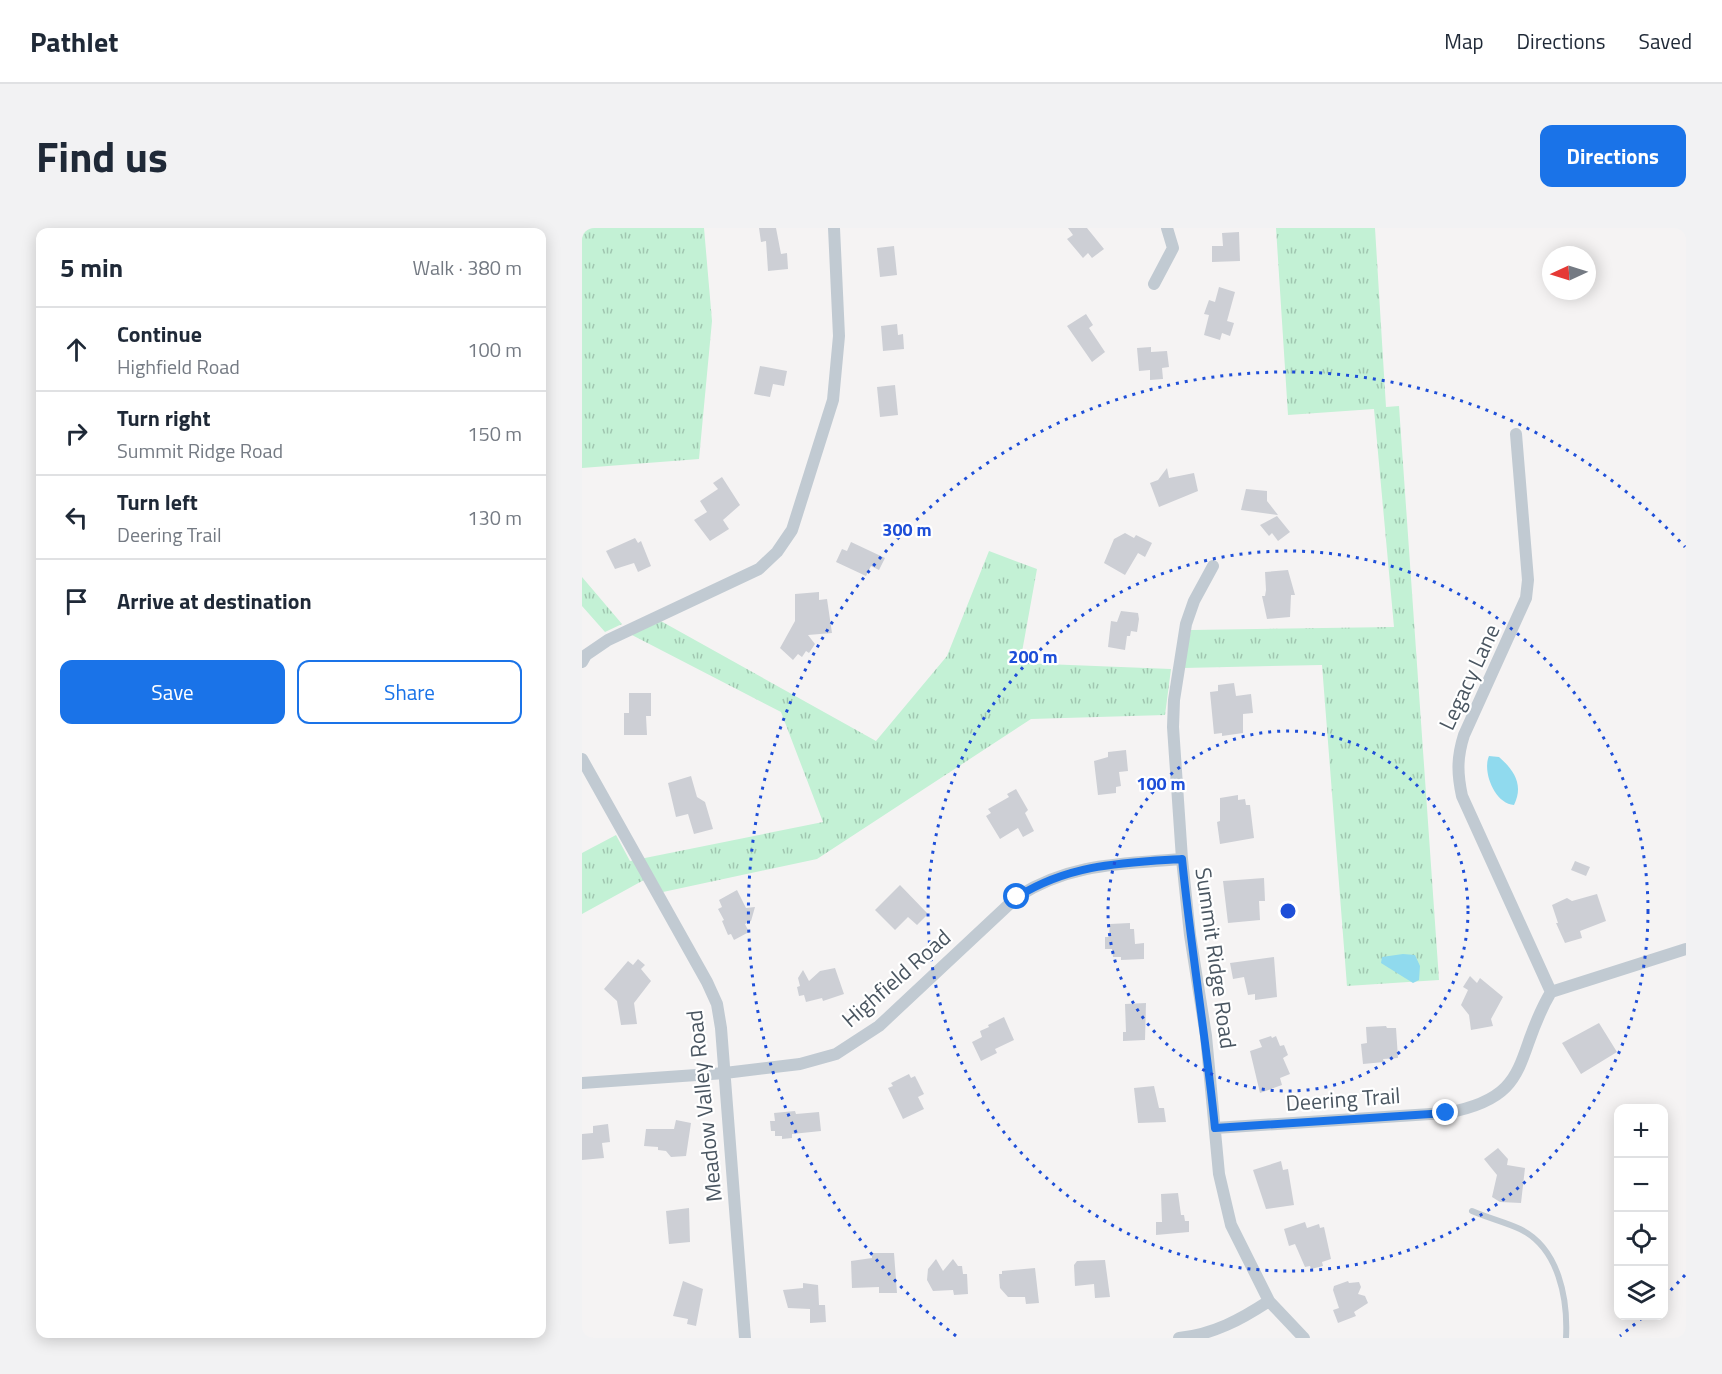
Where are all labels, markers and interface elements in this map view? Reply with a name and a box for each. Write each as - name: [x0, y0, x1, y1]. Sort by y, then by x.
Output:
- text: Pathlet: [30, 20, 118, 63]
- text: Map: [1444, 25, 1484, 57]
- text: Directions: [1517, 25, 1606, 57]
- text: Saved: [1639, 25, 1692, 57]
- text: Find us: [36, 124, 168, 188]
- button: Directions: [1540, 125, 1686, 187]
- north arrow: [1542, 246, 1596, 300]
- text: 5 min: [60, 248, 123, 287]
- text: Walk · 380 m: [413, 252, 522, 283]
- text: Continue: [117, 317, 202, 351]
- icon: ahead: [60, 333, 93, 366]
- text: 100 m: [467, 334, 522, 365]
- text: Highfield Road: [117, 351, 240, 382]
- text: Turn right: [117, 401, 211, 435]
- icon: right: [60, 417, 93, 450]
- text: 150 m: [467, 418, 522, 449]
- text: Summit Ridge Road: [117, 435, 283, 466]
- text: Turn left: [117, 485, 198, 519]
- icon: left: [60, 501, 93, 534]
- text: 130 m: [467, 502, 522, 533]
- text: 300 m: [882, 516, 932, 543]
- text: Deering Trail: [117, 519, 222, 550]
- text: Arrive at destination: [117, 584, 312, 618]
- icon: arrive: [60, 585, 93, 618]
- street label: Legacy Lane: [1430, 618, 1508, 736]
- text: 200 m: [1008, 643, 1058, 670]
- button: Save: [60, 660, 285, 724]
- button: Share: [297, 660, 522, 724]
- text: 100 m: [1136, 770, 1186, 797]
- street label: Summit Ridge Road: [1186, 865, 1246, 1051]
- route start: [1003, 883, 1029, 909]
- centre of rings: [1278, 901, 1298, 921]
- street label: Highfield Road: [834, 921, 958, 1035]
- street label: Meadow Valley Road: [677, 1008, 731, 1204]
- street label: Deering Trail: [1284, 1078, 1402, 1120]
- route end: [1432, 1099, 1458, 1125]
- map controls: [1614, 1104, 1668, 1320]
- button: +: [1614, 1104, 1668, 1158]
- button: −: [1614, 1158, 1668, 1212]
- button: locate: [1614, 1212, 1668, 1266]
- button: layers: [1614, 1266, 1668, 1320]

